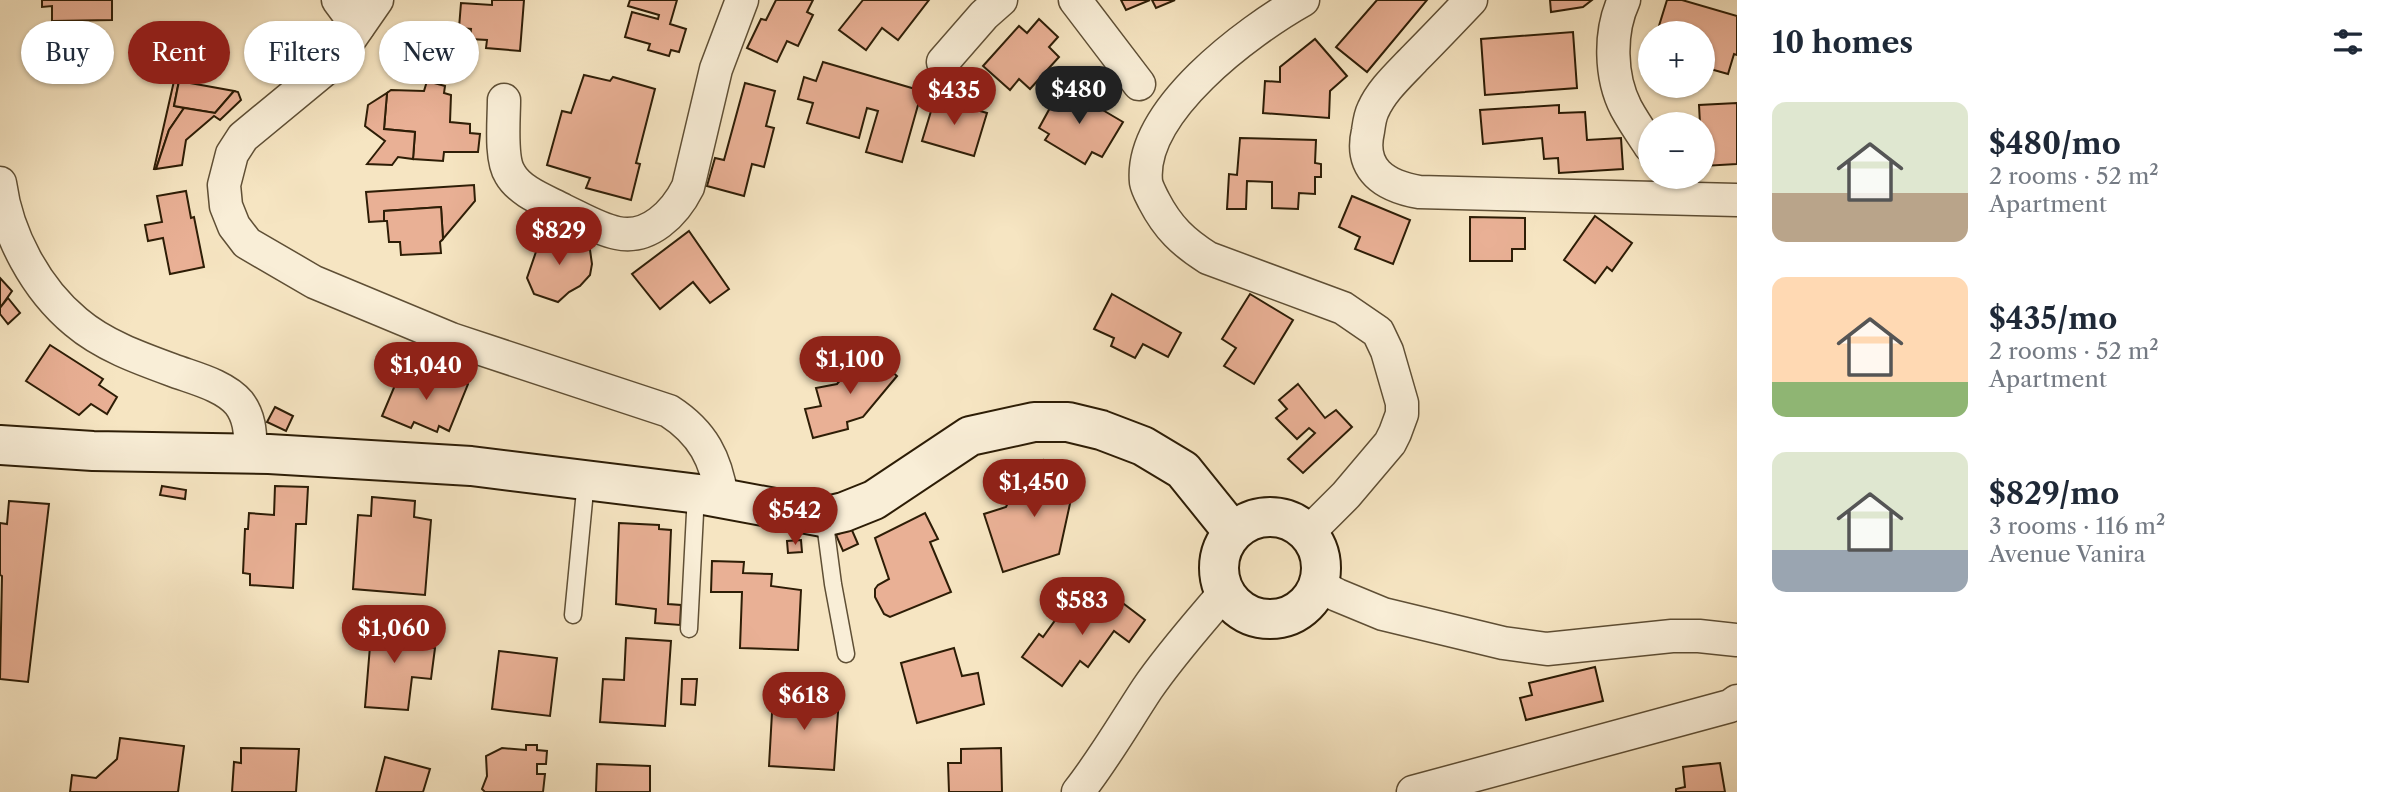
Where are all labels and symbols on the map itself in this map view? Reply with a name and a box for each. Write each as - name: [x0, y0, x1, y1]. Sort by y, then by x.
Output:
- pin: $480: [1038, 66, 1120, 126]
- pin: $435: [913, 68, 995, 127]
- pin: $829: [518, 208, 600, 267]
- pin: $1,100: [793, 336, 907, 396]
- pin: $1,040: [369, 342, 483, 402]
- pin: $1,450: [977, 460, 1091, 519]
- pin: $542: [754, 488, 836, 547]
- pin: $583: [1041, 578, 1123, 637]
- pin: $1,060: [337, 606, 451, 665]
- pin: $618: [763, 672, 845, 732]

